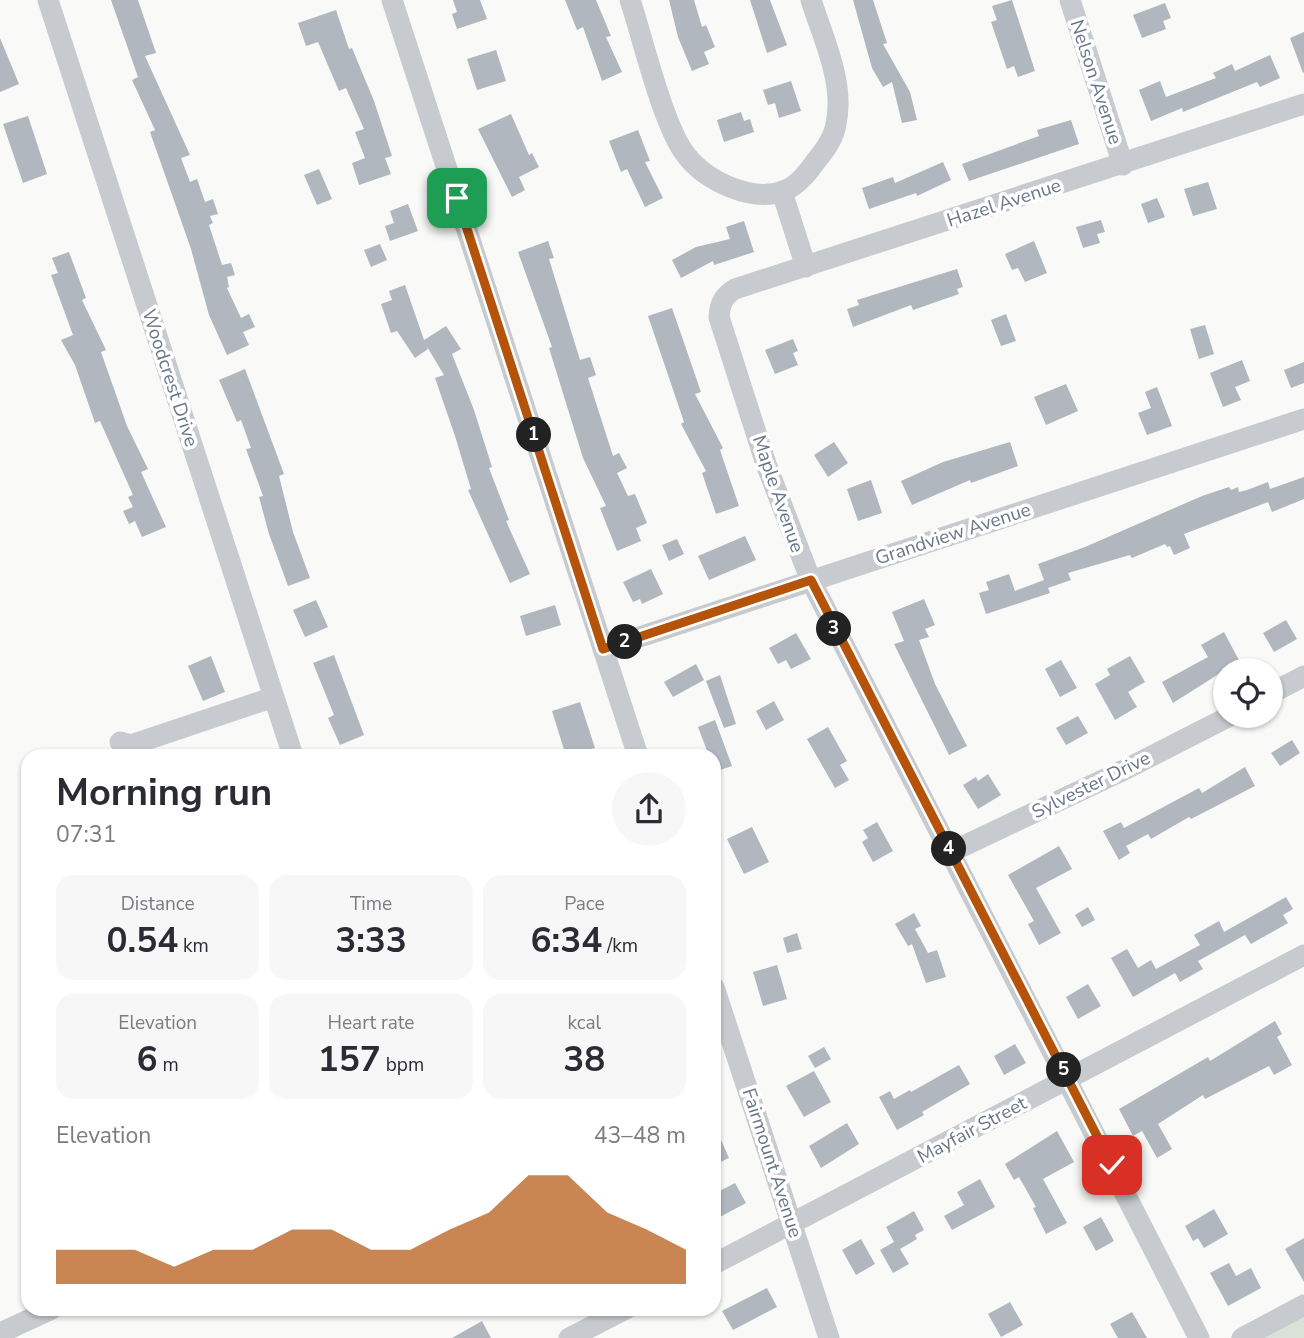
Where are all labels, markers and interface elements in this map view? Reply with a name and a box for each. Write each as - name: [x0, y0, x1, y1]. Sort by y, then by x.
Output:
- street label: Nelson Avenue: [1064, 16, 1128, 148]
- pin: [427, 168, 487, 228]
- street label: Hazel Avenue: [944, 172, 1064, 234]
- icon: arrive: [438, 179, 476, 217]
- street label: Woodcrest Drive: [136, 306, 204, 450]
- pin: 1: [516, 418, 552, 452]
- text: 1: [528, 421, 539, 447]
- street label: Maple Avenue: [746, 432, 810, 556]
- street label: Grandview Avenue: [872, 497, 1034, 571]
- pin: 3: [816, 612, 852, 646]
- text: 3: [828, 615, 839, 641]
- pin: 2: [608, 624, 642, 660]
- text: 2: [619, 628, 630, 654]
- map controls: [1213, 658, 1283, 728]
- button: locate: [1213, 658, 1283, 728]
- street label: Sylvester Drive: [1027, 745, 1155, 825]
- text: Morning run: [56, 767, 272, 818]
- button: share: [612, 772, 686, 846]
- text: 07:31: [56, 819, 116, 850]
- pin: 4: [932, 832, 967, 866]
- text: 4: [943, 835, 954, 861]
- text: Distance: [121, 891, 195, 917]
- text: Time: [350, 891, 392, 917]
- text: Pace: [564, 891, 605, 917]
- text: 0.54: [106, 917, 178, 964]
- text: 3:33: [335, 917, 407, 964]
- text: 6:34: [530, 917, 602, 964]
- text: km: [178, 933, 209, 959]
- text: /km: [602, 933, 638, 959]
- text: Elevation: [118, 1010, 197, 1036]
- text: Heart rate: [328, 1010, 414, 1036]
- text: kcal: [567, 1010, 601, 1036]
- text: 6: [137, 1036, 158, 1083]
- text: 157: [318, 1036, 381, 1083]
- text: 38: [563, 1036, 605, 1083]
- text: m: [158, 1052, 179, 1078]
- text: bpm: [381, 1052, 424, 1078]
- pin: 5: [1046, 1052, 1082, 1088]
- text: 5: [1058, 1056, 1069, 1082]
- street label: Fairmount Avenue: [736, 1085, 808, 1241]
- street label: Mayfair Street: [913, 1090, 1032, 1170]
- text: Elevation: [56, 1120, 151, 1151]
- text: 43–48 m: [594, 1120, 686, 1151]
- pin: [1082, 1135, 1142, 1195]
- icon: check: [1093, 1146, 1131, 1184]

